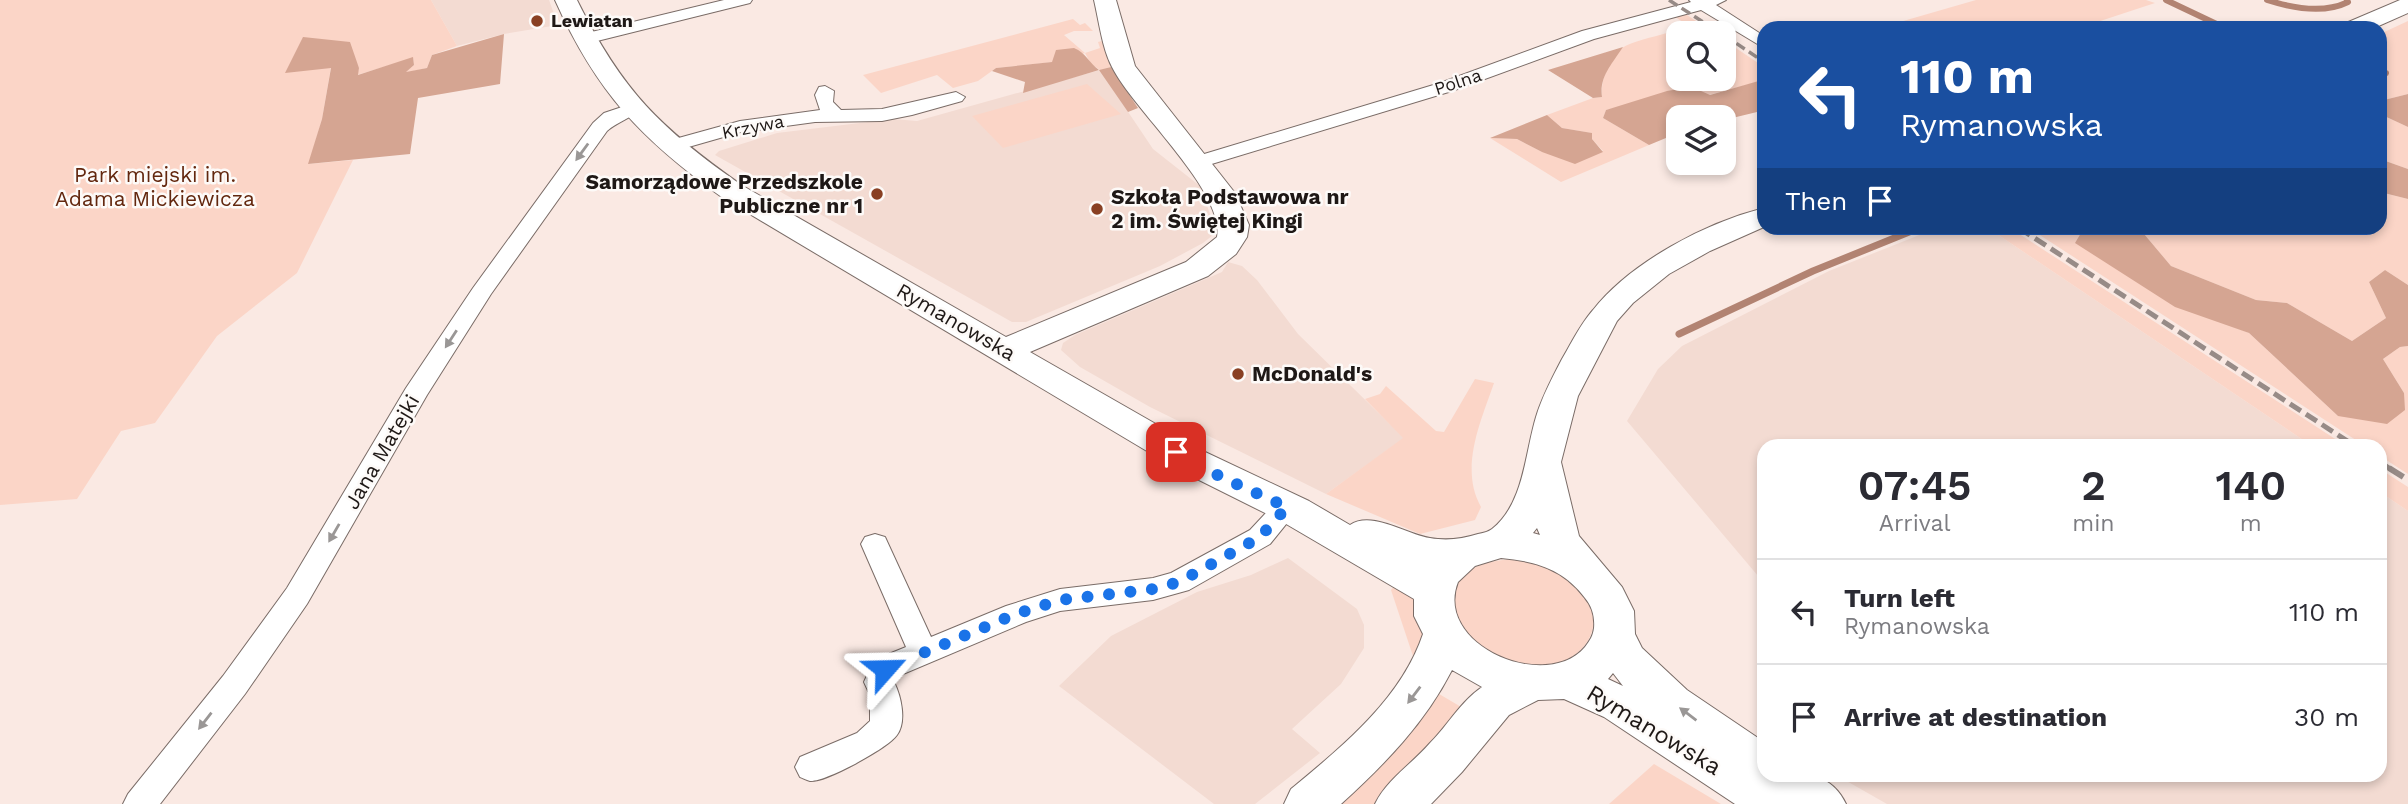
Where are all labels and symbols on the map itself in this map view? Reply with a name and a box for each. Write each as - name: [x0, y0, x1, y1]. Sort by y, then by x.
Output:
- place label: Lewiatan: [551, 10, 633, 31]
- marker: Lewiatan: [529, 13, 545, 29]
- street label: Polna: [1432, 64, 1484, 99]
- street label: Krzywa: [720, 110, 786, 143]
- one-way arrow: [575, 143, 589, 161]
- park label: Park miejski im. Adama Mickiewicza: [55, 162, 255, 211]
- place label: Samorządowe Przedszkole Publiczne nr 1: [586, 169, 863, 218]
- place label: Szkoła Podstawowa nr 2 im. Świętej Kingi: [1111, 184, 1348, 233]
- marker: Samorządowe Przedszkole Publiczne nr 1: [869, 186, 885, 202]
- marker: Szkoła Podstawowa nr 2 im. Świętej Kingi: [1089, 201, 1105, 217]
- street label: Rymanowska: [892, 277, 1020, 366]
- one-way arrow: [445, 329, 458, 349]
- place label: McDonald's: [1252, 361, 1372, 386]
- marker: McDonald's: [1230, 366, 1246, 382]
- street label: Jana Matejki: [339, 390, 424, 514]
- pin: [1146, 422, 1206, 482]
- one-way arrow: [327, 524, 340, 543]
- position arrow: [848, 632, 922, 706]
- street label: Rymanowska: [1582, 679, 1726, 781]
- one-way arrow: [1407, 686, 1421, 704]
- one-way arrow: [1679, 707, 1697, 721]
- one-way arrow: [199, 712, 213, 730]

